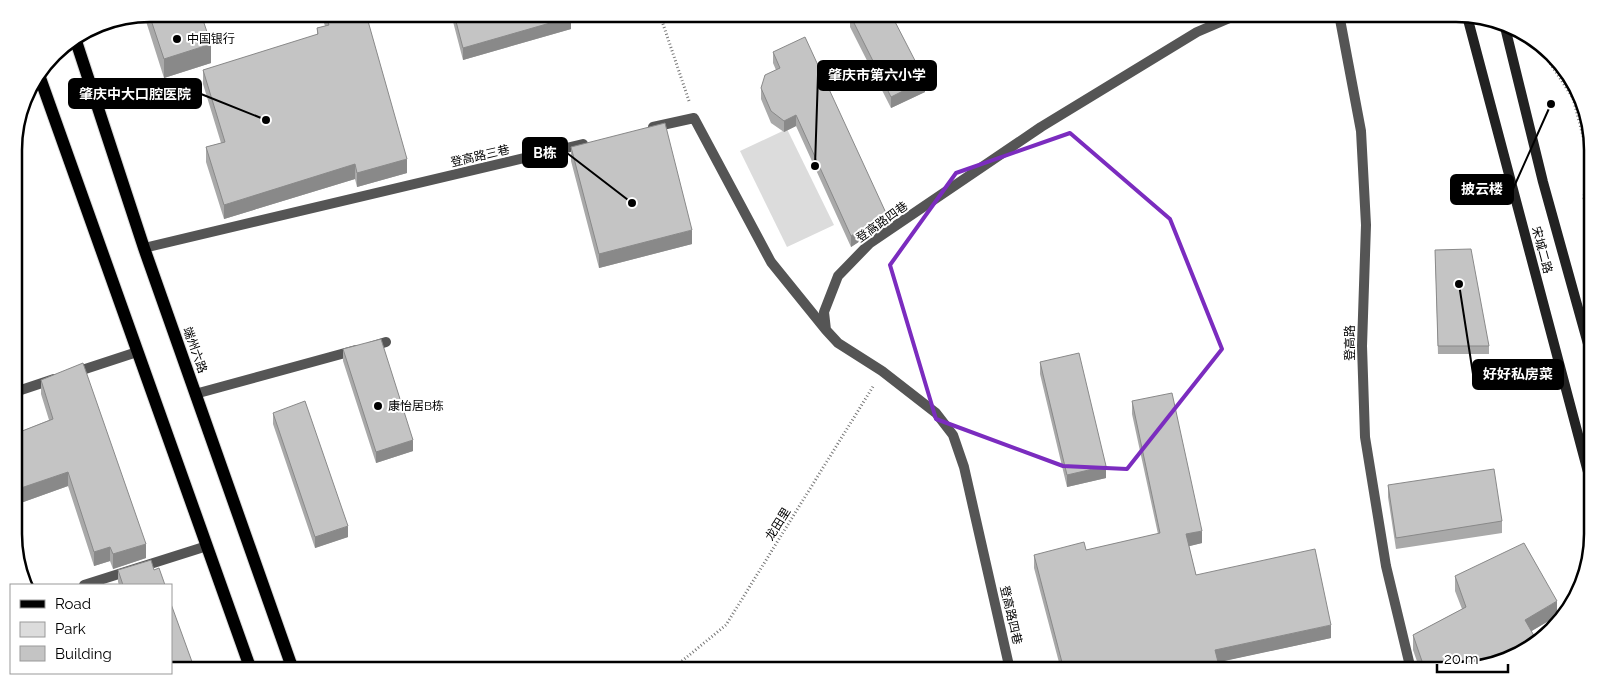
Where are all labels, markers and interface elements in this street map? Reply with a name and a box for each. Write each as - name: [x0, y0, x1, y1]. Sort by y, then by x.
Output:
- place label: 中国银行: [187, 32, 235, 46]
- marker: 中国银行: [171, 33, 183, 45]
- callout: 肇庆市第六小学: [818, 61, 936, 90]
- text: 肇庆市第六小学: [828, 67, 926, 83]
- callout: 肇庆中大口腔医院: [69, 79, 201, 108]
- text: 肇庆中大口腔医院: [79, 86, 191, 102]
- callout: B栋: [523, 138, 567, 167]
- street label: 登高路三巷: [449, 142, 511, 170]
- text: B栋: [533, 145, 557, 161]
- callout: 披云楼: [1451, 175, 1513, 204]
- text: 披云楼: [1461, 181, 1503, 197]
- street label: 登高路四巷: [854, 199, 910, 245]
- street label: 宋城二路: [1529, 225, 1555, 275]
- street label: 端州六路: [180, 325, 210, 375]
- street label: 登高路: [1343, 325, 1357, 361]
- callout: 好好私房菜: [1473, 360, 1563, 389]
- text: 好好私房菜: [1483, 366, 1553, 382]
- place label: 康怡居B栋: [388, 399, 444, 413]
- marker: 康怡居B栋: [372, 400, 384, 412]
- street label: 龙田里: [763, 505, 793, 543]
- legend: [10, 584, 172, 674]
- street label: 登高路四巷: [997, 584, 1025, 646]
- text: Road: [55, 595, 91, 613]
- text: Park: [55, 620, 86, 638]
- scale bar: [1437, 642, 1508, 674]
- text: Building: [55, 645, 112, 663]
- text: 20 m: [1444, 650, 1479, 668]

